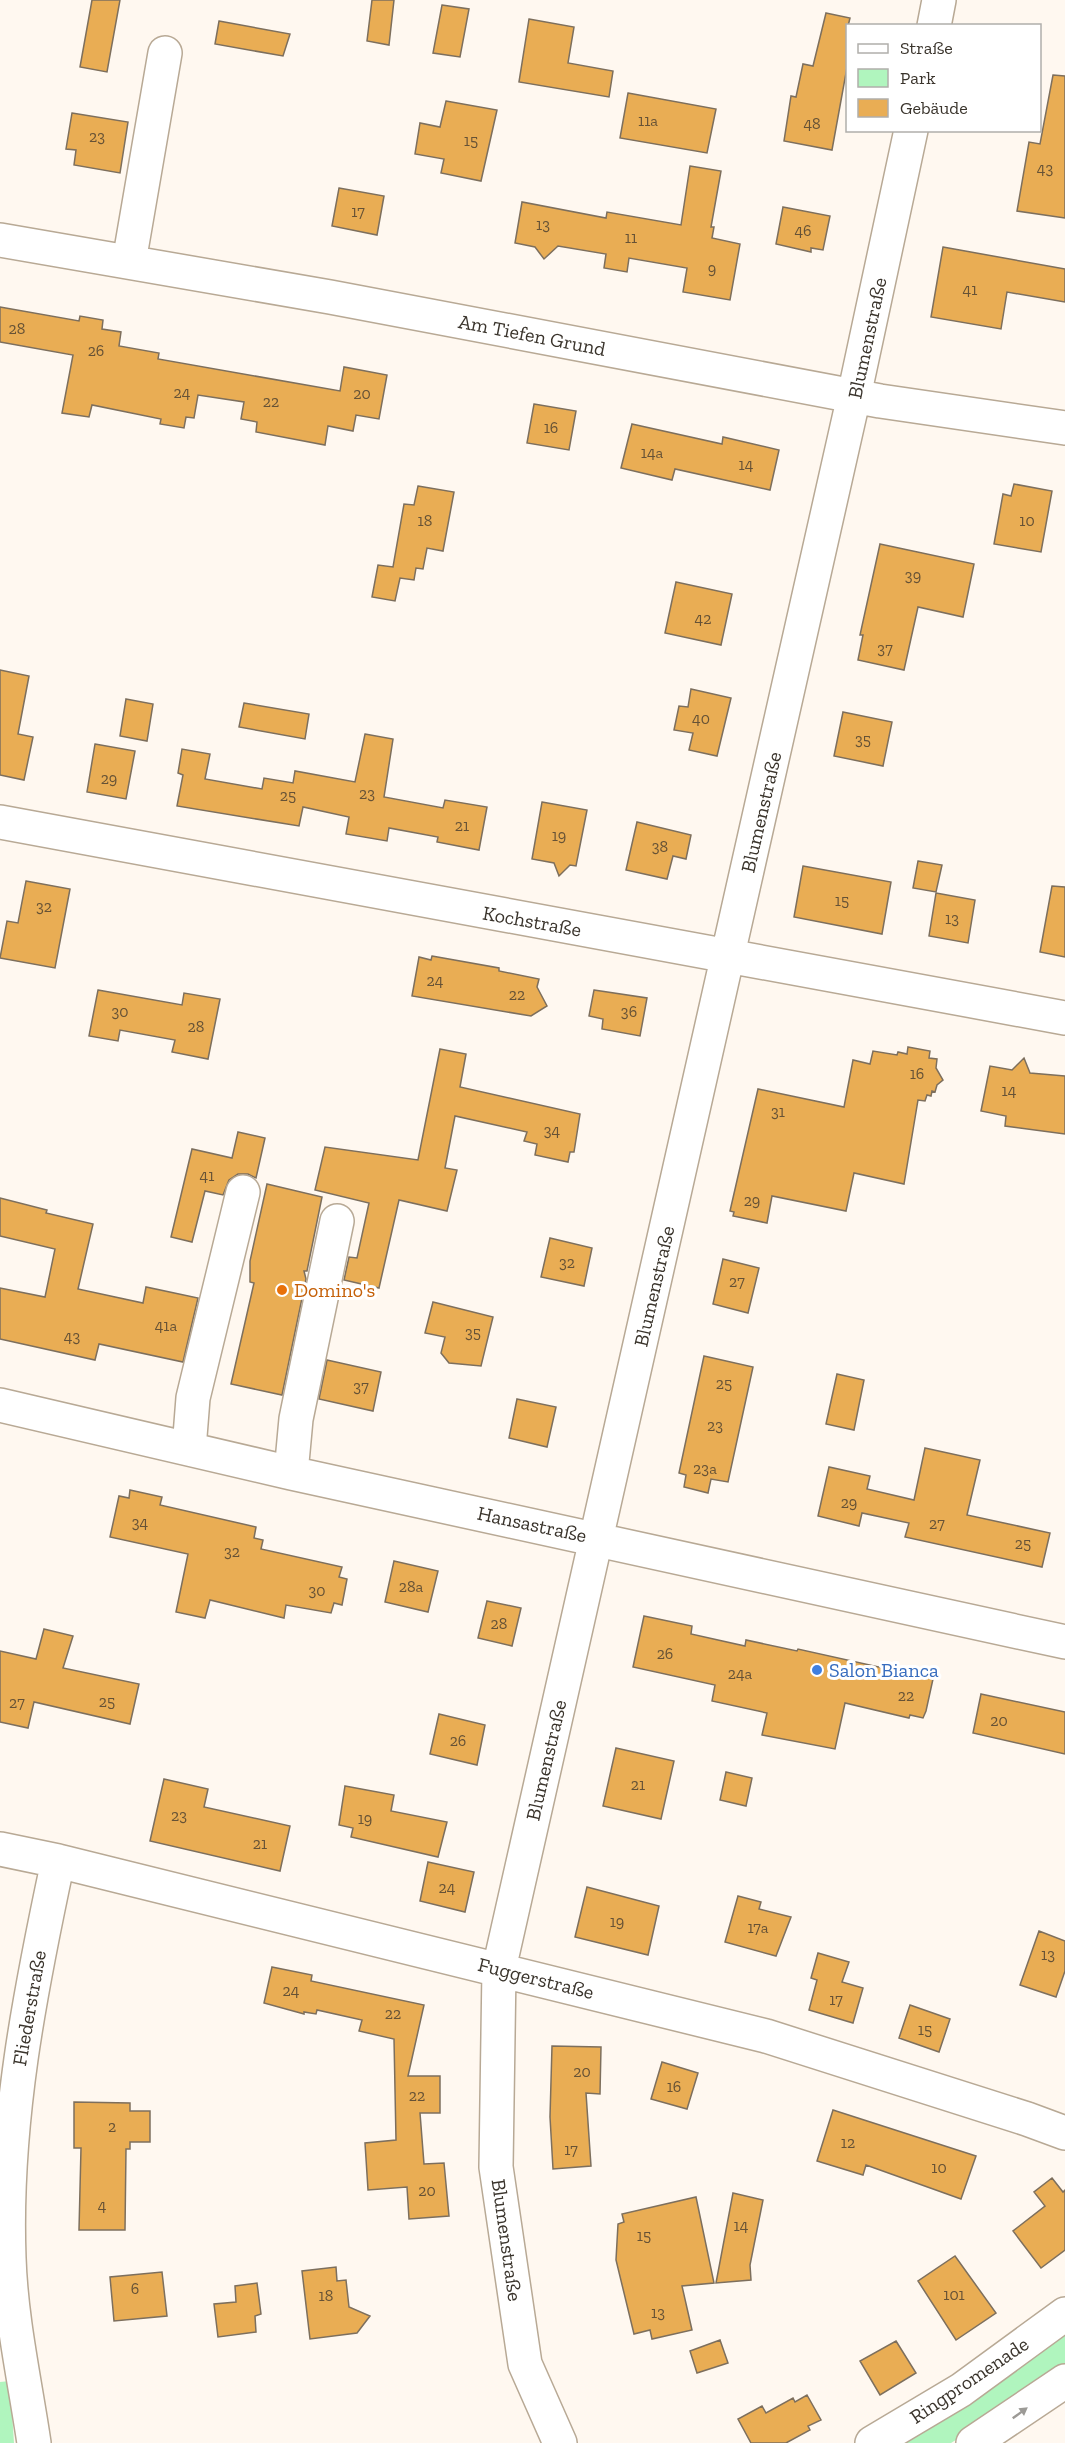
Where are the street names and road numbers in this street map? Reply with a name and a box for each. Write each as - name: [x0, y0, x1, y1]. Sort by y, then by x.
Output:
- street label: Blumenstraße: [842, 275, 892, 401]
- street label: Am Tiefen Grund: [456, 309, 608, 361]
- street label: Blumenstraße: [735, 749, 787, 875]
- street label: Kochstraße: [481, 901, 583, 941]
- street label: Blumenstraße: [628, 1223, 680, 1349]
- street label: Hansastraße: [475, 1501, 589, 1547]
- street label: Blumenstraße: [520, 1697, 572, 1823]
- street label: Fliederstraße: [7, 1948, 51, 2068]
- street label: Fuggerstraße: [475, 1952, 597, 2004]
- street label: Blumenstraße: [487, 2177, 527, 2303]
- street label: Ringpromenade: [905, 2331, 1033, 2429]

